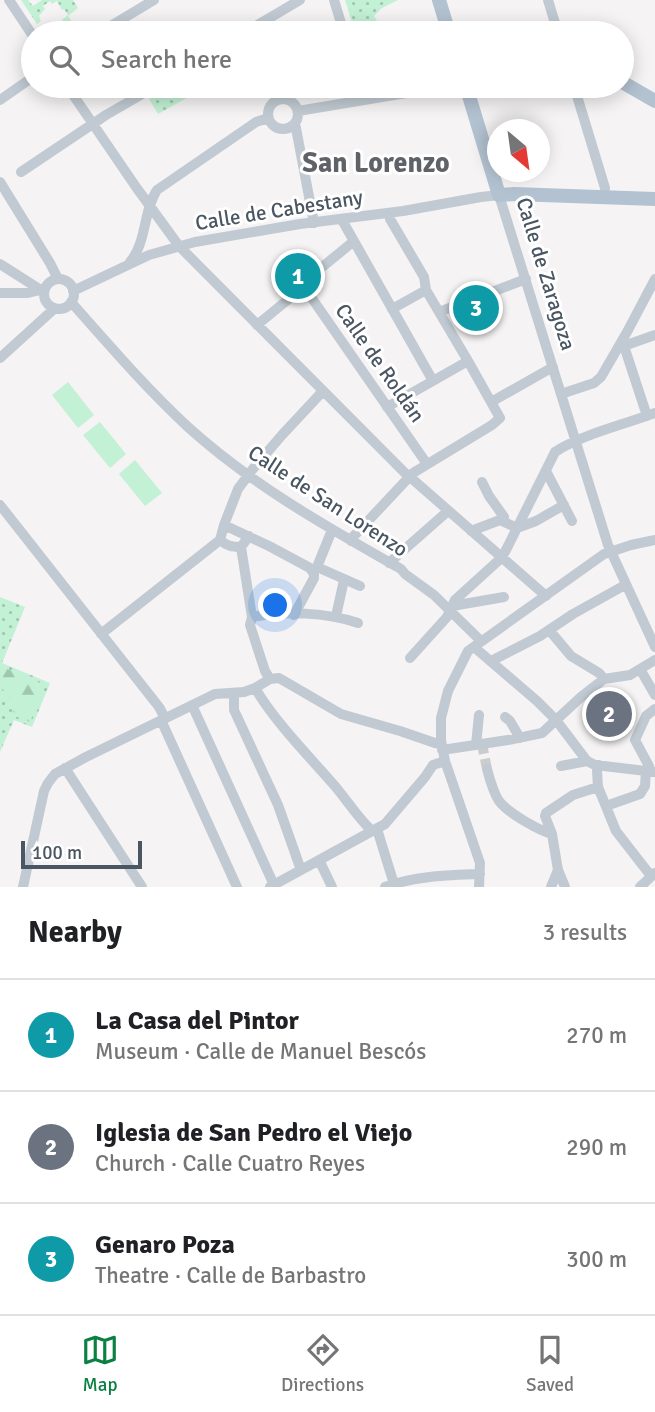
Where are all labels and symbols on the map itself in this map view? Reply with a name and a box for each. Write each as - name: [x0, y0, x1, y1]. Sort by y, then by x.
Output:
- north arrow: [487, 119, 550, 182]
- district label: San Lorenzo: [302, 146, 450, 180]
- street label: Calle de Cabestany: [193, 184, 365, 236]
- street label: Calle de Zaragoza: [510, 194, 582, 354]
- pin: 1: [275, 250, 321, 302]
- pin: 3: [453, 282, 499, 334]
- street label: Calle de Roldán: [329, 299, 431, 427]
- street label: Calle de San Lorenzo: [243, 440, 413, 562]
- your location: [258, 588, 292, 622]
- pin: 2: [586, 688, 632, 740]
- scale bar: [21, 838, 142, 870]

